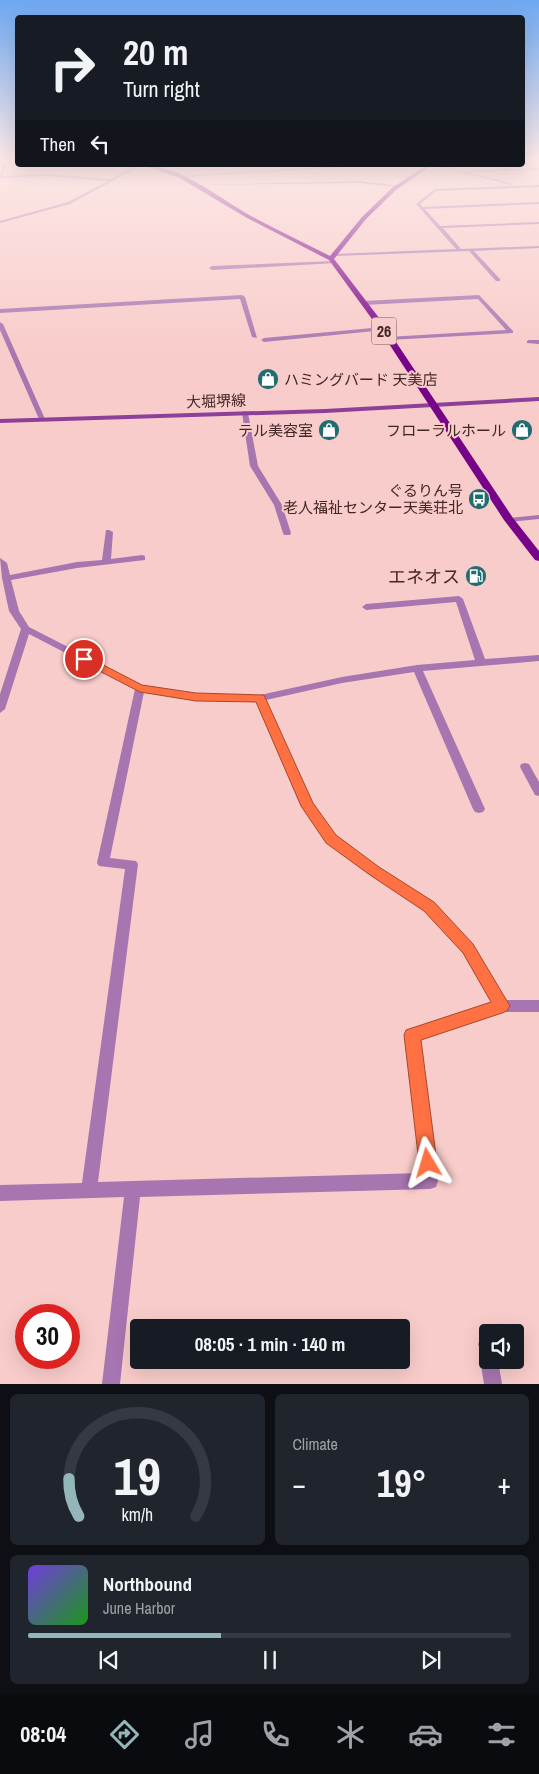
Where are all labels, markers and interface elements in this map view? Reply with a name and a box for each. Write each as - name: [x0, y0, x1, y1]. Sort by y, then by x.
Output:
- text: 20 m: [123, 29, 188, 76]
- icon: right: [40, 35, 105, 100]
- text: Turn right: [123, 74, 200, 104]
- icon: left: [86, 130, 114, 158]
- text: Then: [40, 131, 76, 157]
- road number: 26: [372, 318, 396, 344]
- shop icon: ハミングバード 天美店: [256, 367, 280, 391]
- place label: ハミングバード 天美店: [284, 369, 437, 390]
- street label: 大堀堺線: [186, 389, 246, 413]
- shop icon: テル美容室: [317, 418, 341, 442]
- shop icon: フローラルホール: [510, 418, 534, 442]
- place label: テル美容室: [238, 420, 313, 441]
- place label: フローラルホール: [386, 420, 506, 441]
- place label: ぐるりん号 老人福祉センター天美荘北: [283, 480, 463, 518]
- bus stop icon: ぐるりん号 老人福祉センター天美荘北: [467, 487, 491, 511]
- place label: エネオス: [388, 564, 460, 589]
- fuel station icon: エネオス: [464, 564, 488, 588]
- pin: [63, 638, 105, 680]
- icon: arrive: [70, 645, 98, 673]
- position arrow: [401, 1136, 453, 1188]
- speed limit sign: 30: [15, 1304, 80, 1369]
- map controls: [479, 1324, 524, 1369]
- button: sound: [479, 1324, 524, 1369]
- text: 08:05 · 1 min · 140 m: [195, 1331, 345, 1357]
- text: Climate: [293, 1433, 338, 1455]
- text: 19: [114, 1441, 161, 1511]
- text: 19°: [377, 1458, 427, 1509]
- text: −: [293, 1465, 306, 1503]
- text: +: [498, 1465, 511, 1503]
- text: km/h: [121, 1503, 153, 1527]
- text: Northbound: [103, 1571, 192, 1597]
- text: June Harbor: [103, 1597, 175, 1619]
- icon: previous: [95, 1646, 123, 1674]
- icon: pause: [256, 1646, 284, 1674]
- icon: next: [417, 1646, 445, 1674]
- icon: directions: [107, 1717, 142, 1752]
- icon: music: [182, 1717, 217, 1752]
- icon: phone: [258, 1717, 293, 1752]
- icon: climate: [333, 1717, 368, 1752]
- icon: car: [408, 1717, 443, 1752]
- icon: filters: [484, 1717, 519, 1752]
- text: 08:04: [20, 1719, 66, 1749]

